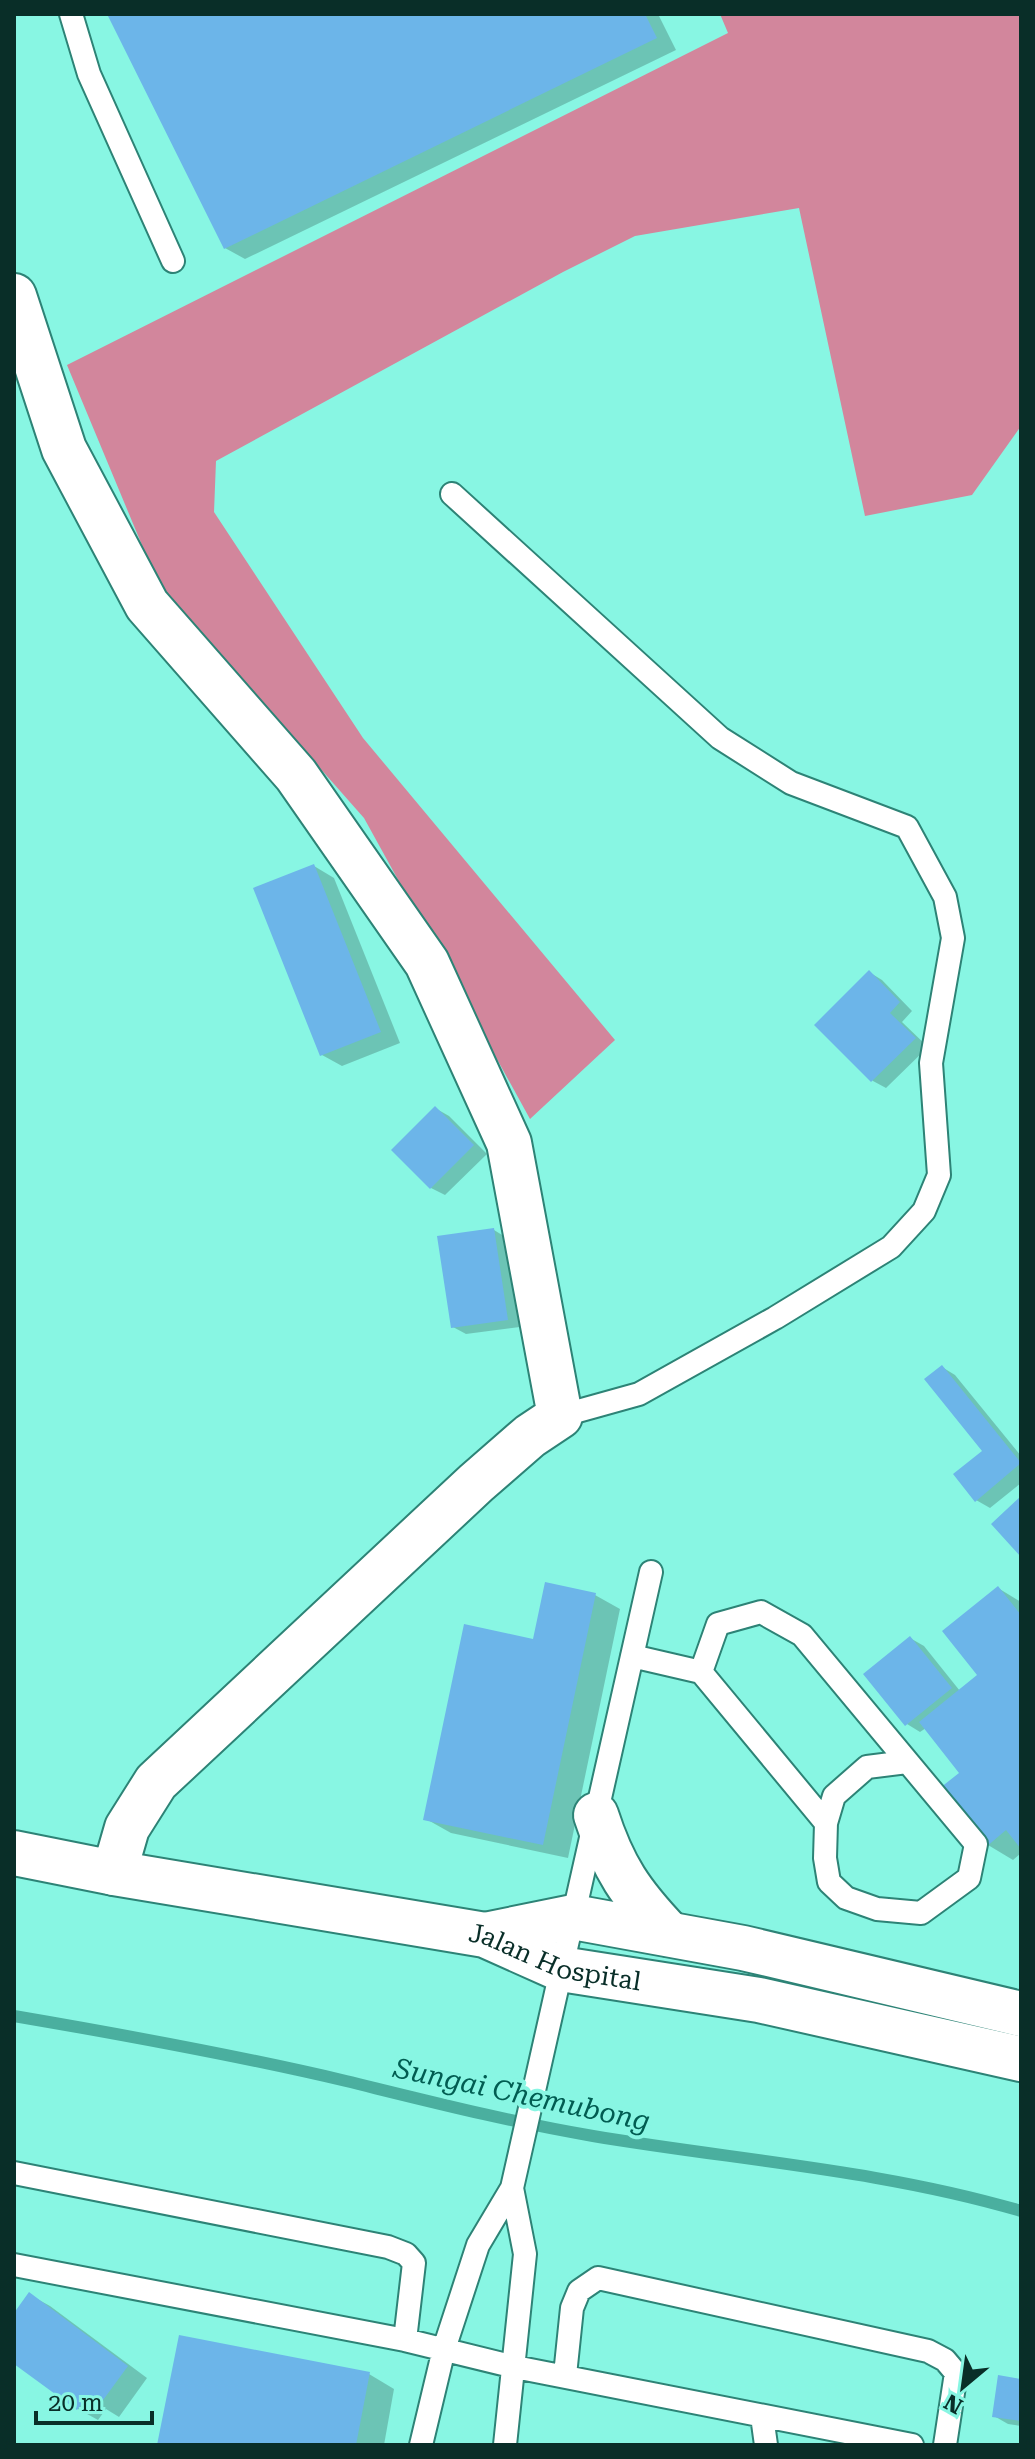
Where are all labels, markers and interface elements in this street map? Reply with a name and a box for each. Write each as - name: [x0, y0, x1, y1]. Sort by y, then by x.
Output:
- street label: Jalan Hospital: [466, 1918, 643, 1996]
- water label: Sungai Chemubong: [390, 2051, 653, 2138]
- north arrow: [923, 2347, 1003, 2427]
- scale bar: [36, 2375, 152, 2425]
- text: 20 m: [48, 2389, 103, 2417]
- text: N: [940, 2389, 967, 2419]

